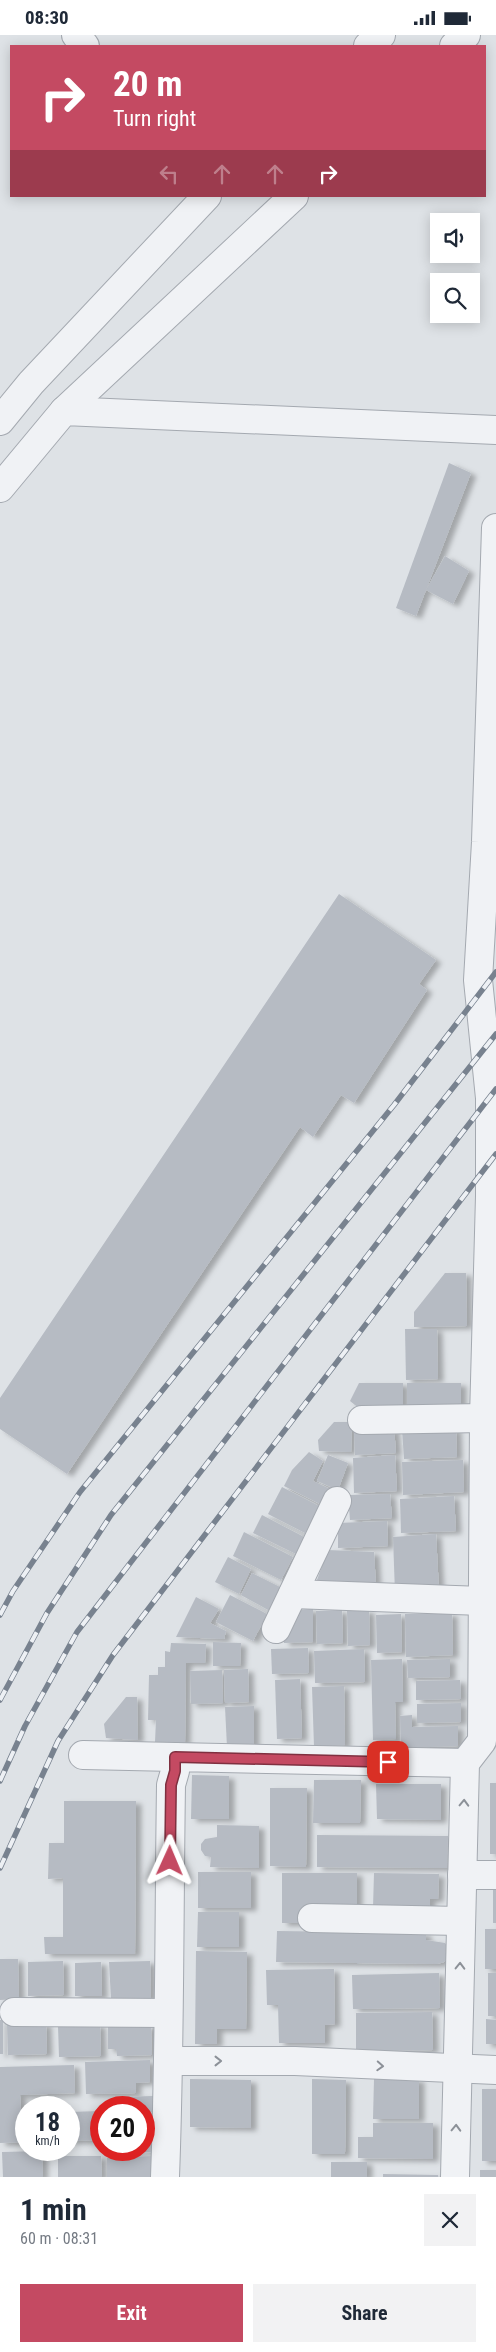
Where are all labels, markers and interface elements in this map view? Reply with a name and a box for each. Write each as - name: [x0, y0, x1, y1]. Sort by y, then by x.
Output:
- text: 08:30: [25, 6, 69, 29]
- text: 20 m: [113, 64, 182, 105]
- icon: right: [30, 65, 95, 130]
- text: Turn right: [113, 106, 196, 131]
- icon: left: [155, 160, 183, 188]
- icon: ahead: [208, 160, 236, 188]
- icon: ahead: [261, 160, 289, 188]
- icon: right: [314, 160, 342, 188]
- map controls: [430, 213, 480, 323]
- button: sound: [430, 213, 480, 263]
- button: search: [430, 273, 480, 323]
- pin: [367, 1741, 409, 1783]
- icon: arrive: [374, 1748, 402, 1776]
- one-way arrow: [459, 1799, 469, 1807]
- position arrow: [143, 1834, 195, 1886]
- one-way arrow: [454, 1962, 465, 1970]
- one-way arrow: [214, 2056, 222, 2066]
- one-way arrow: [377, 2060, 385, 2071]
- speed limit sign: 20: [90, 2096, 155, 2161]
- text: 18: [35, 2108, 60, 2137]
- one-way arrow: [451, 2124, 461, 2132]
- text: km/h: [35, 2134, 60, 2148]
- text: 1 min: [20, 2192, 87, 2227]
- button: close: [424, 2194, 476, 2246]
- text: 60 m · 08:31: [20, 2229, 98, 2248]
- button: Exit: [20, 2284, 243, 2342]
- button: Share: [253, 2284, 476, 2342]

